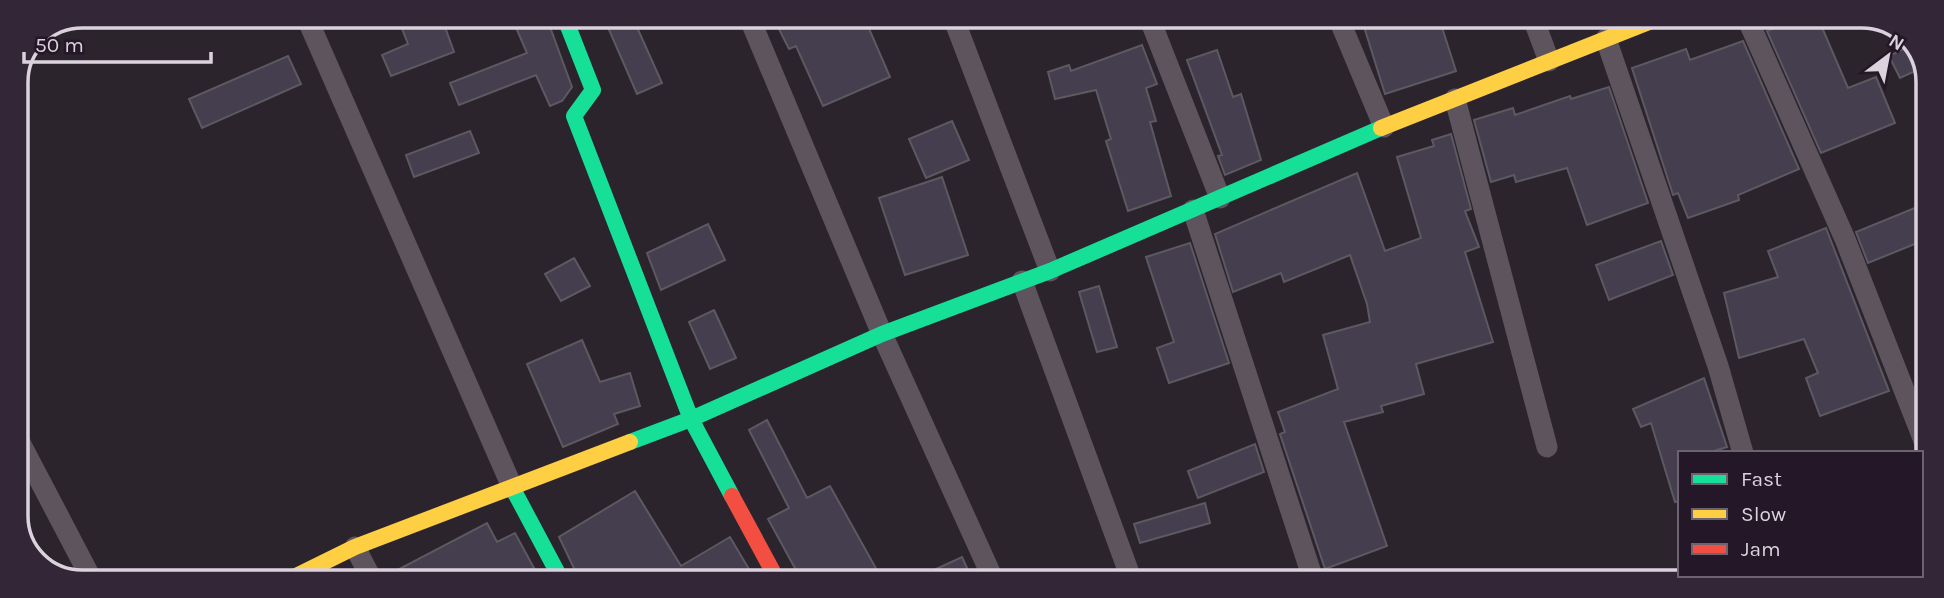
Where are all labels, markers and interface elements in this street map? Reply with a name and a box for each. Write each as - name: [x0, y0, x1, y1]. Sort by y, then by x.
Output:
- scale bar: [24, 21, 212, 65]
- north arrow: [1853, 21, 1923, 91]
- text: N: [1885, 29, 1908, 55]
- text: 50 m: [35, 33, 84, 57]
- legend: [1678, 451, 1923, 577]
- text: Fast: [1741, 467, 1782, 491]
- text: Slow: [1741, 502, 1786, 526]
- text: Jam: [1741, 537, 1781, 561]

